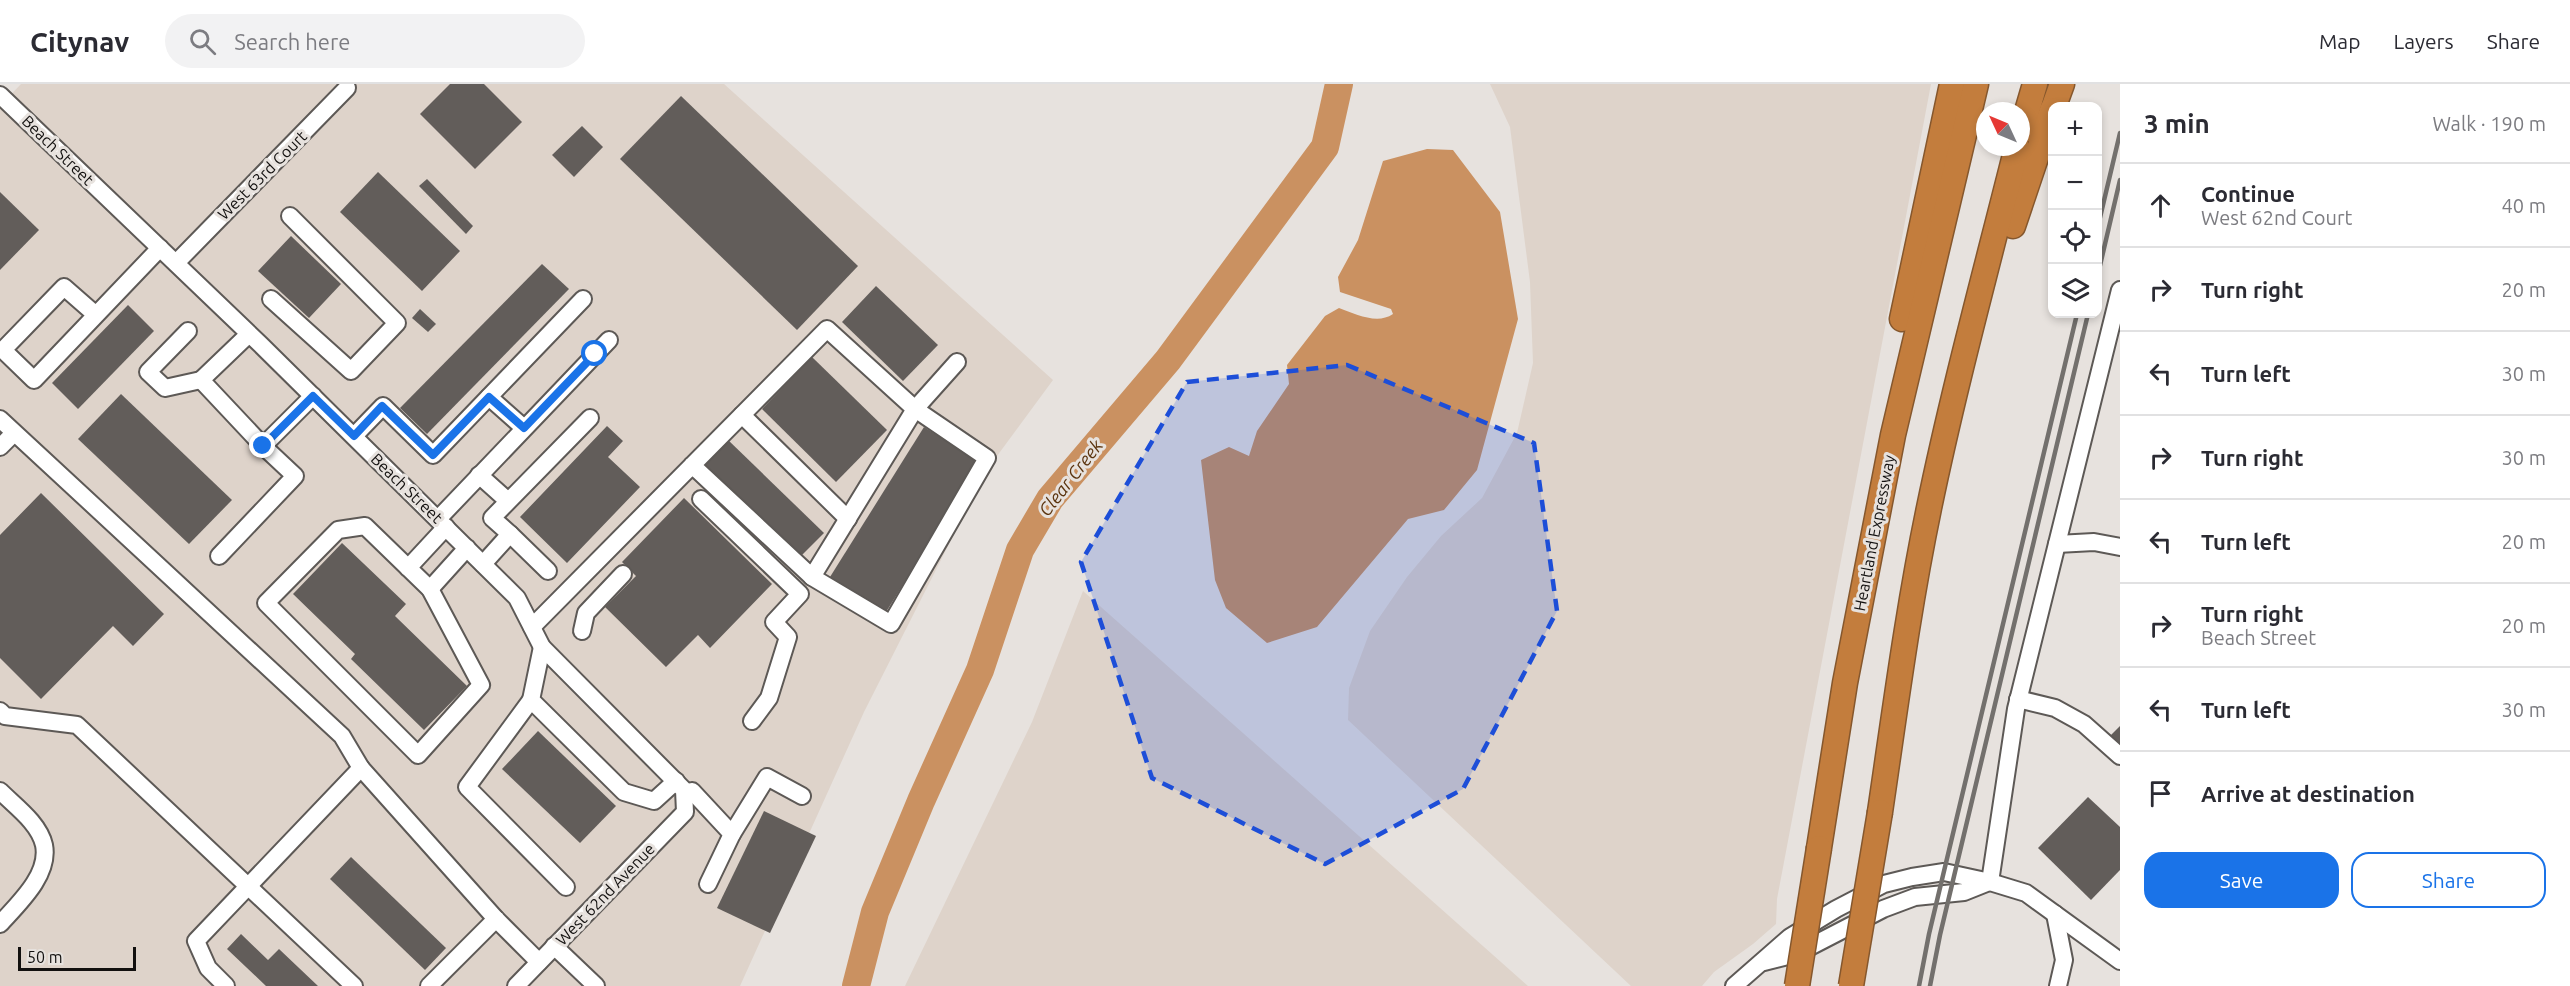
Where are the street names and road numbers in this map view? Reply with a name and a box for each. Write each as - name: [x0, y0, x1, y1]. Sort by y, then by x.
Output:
- street label: Beach Street: [19, 112, 98, 189]
- street label: West 63rd Court: [214, 126, 311, 223]
- street label: Beach Street: [368, 450, 447, 527]
- street label: Heartland Expressway: [1850, 453, 1898, 613]
- street label: West 62nd Avenue: [552, 839, 658, 949]

